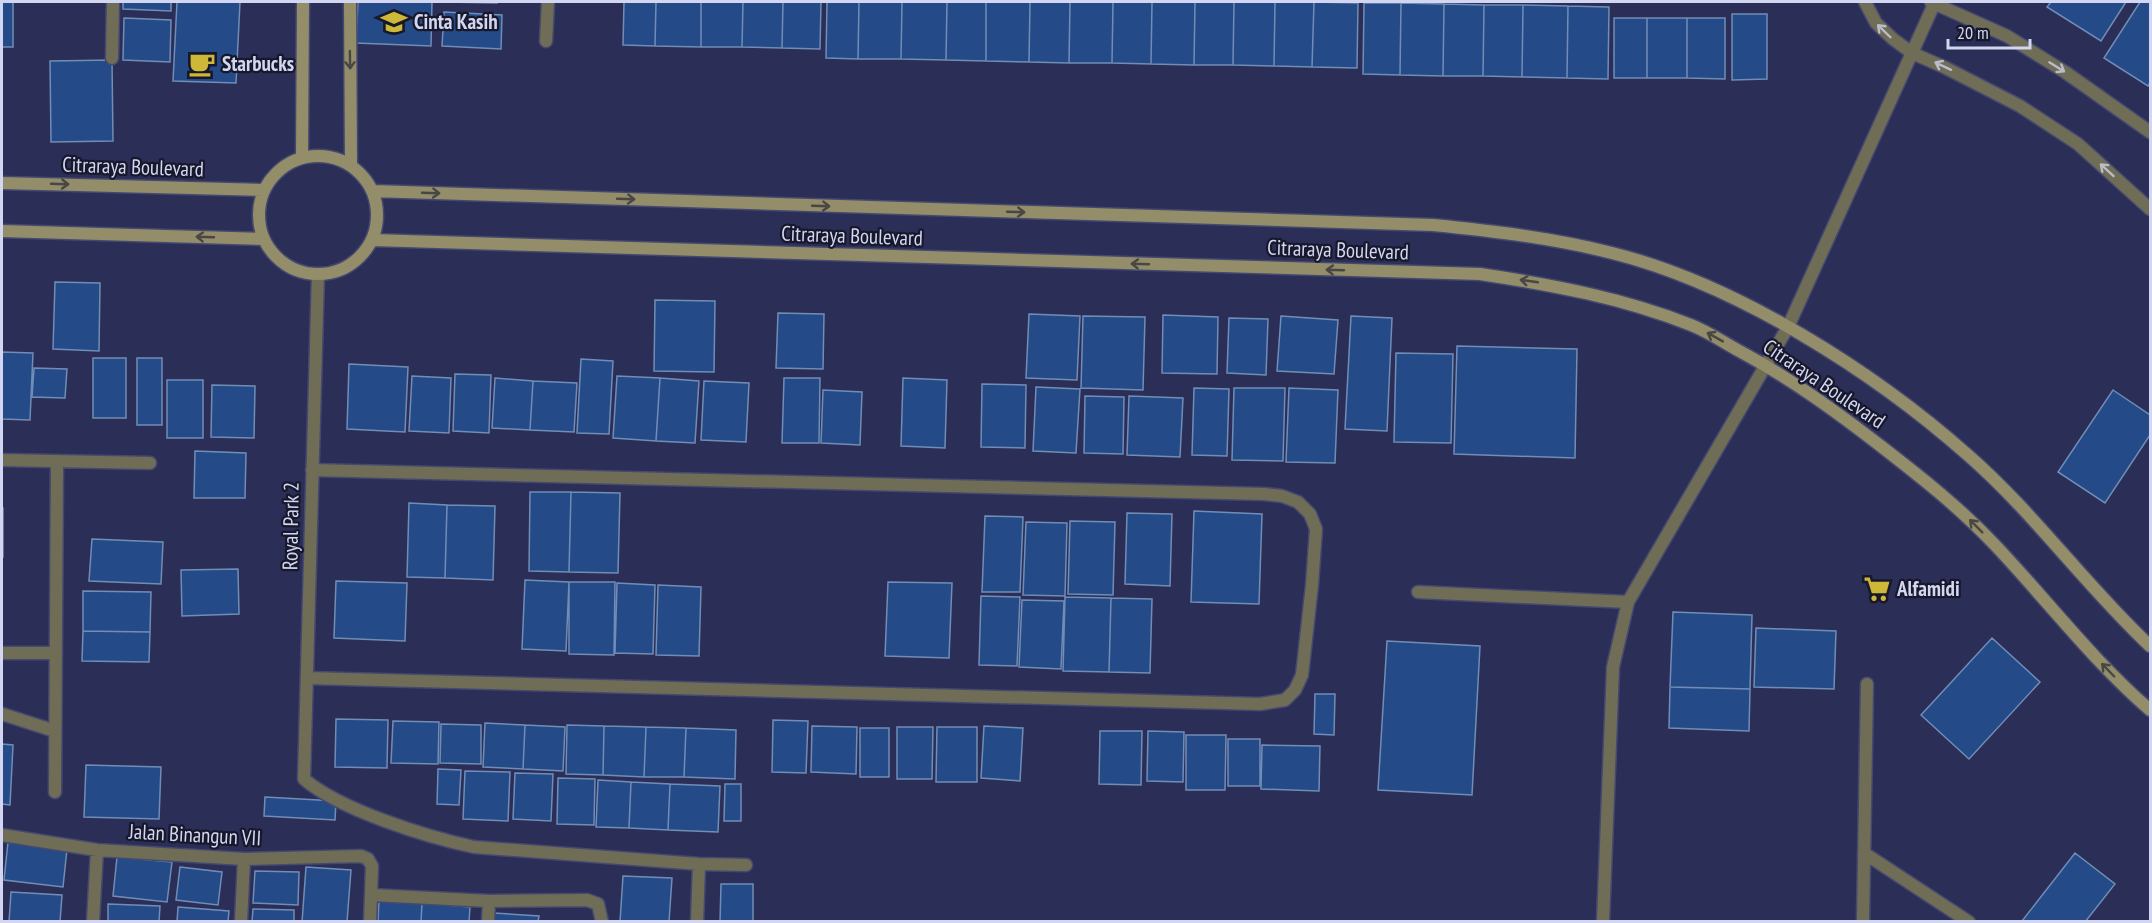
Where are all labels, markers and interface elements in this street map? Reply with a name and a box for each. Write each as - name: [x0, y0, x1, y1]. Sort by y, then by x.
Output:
- school or university icon: Cinta Kasih: [379, 7, 409, 37]
- place label: Cinta Kasih: [414, 8, 498, 35]
- scale bar: [1948, 12, 2030, 50]
- text: 20 m: [1957, 21, 1989, 44]
- one-way arrow: [1877, 23, 1892, 38]
- cafe icon: Starbucks: [187, 49, 217, 79]
- one-way arrow: [344, 49, 356, 69]
- place label: Starbucks: [222, 50, 294, 77]
- one-way arrow: [1934, 60, 1952, 72]
- one-way arrow: [2048, 62, 2065, 74]
- street label: Citraraya Boulevard: [62, 151, 204, 182]
- one-way arrow: [2100, 163, 2115, 177]
- one-way arrow: [49, 178, 69, 190]
- one-way arrow: [421, 187, 441, 199]
- one-way arrow: [616, 194, 636, 205]
- one-way arrow: [811, 200, 831, 211]
- one-way arrow: [1006, 206, 1026, 218]
- street label: Citraraya Boulevard: [781, 220, 923, 251]
- one-way arrow: [196, 232, 216, 243]
- street label: Citraraya Boulevard: [1267, 234, 1409, 265]
- one-way arrow: [1130, 258, 1150, 270]
- one-way arrow: [1325, 264, 1345, 276]
- one-way arrow: [1520, 276, 1540, 287]
- one-way arrow: [1707, 331, 1724, 343]
- street label: Citraraya Boulevard: [1758, 333, 1891, 434]
- street label: Royal Park 2: [276, 482, 305, 570]
- one-way arrow: [1969, 519, 1984, 534]
- supermarket icon: Alfamidi: [1862, 574, 1892, 604]
- place label: Alfamidi: [1896, 575, 1960, 602]
- one-way arrow: [2101, 662, 2116, 677]
- street label: Jalan Binangun VII: [127, 817, 262, 851]

